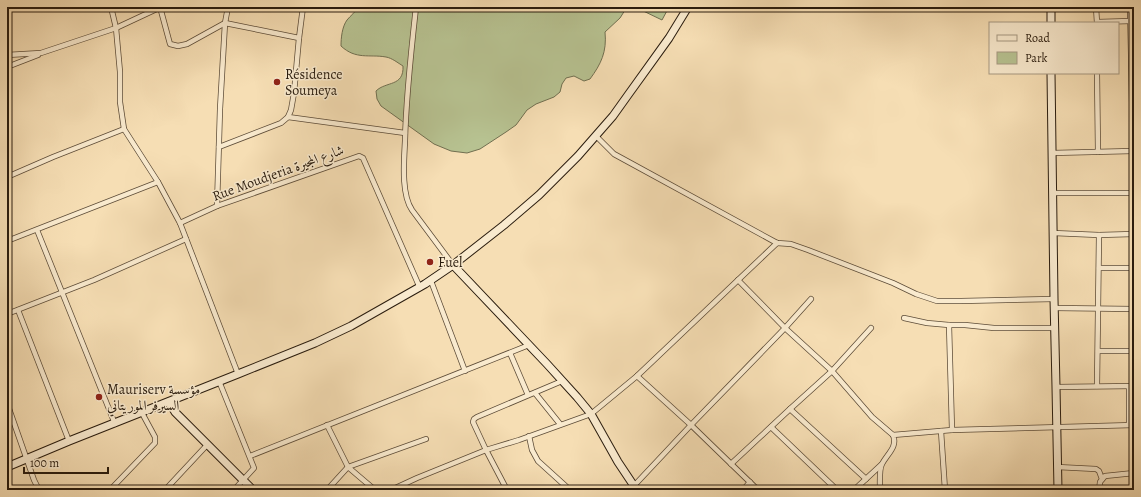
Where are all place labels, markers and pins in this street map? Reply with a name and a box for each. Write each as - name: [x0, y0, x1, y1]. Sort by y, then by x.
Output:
- place label: Résidence Soumeya: [285, 65, 342, 100]
- marker: Résidence Soumeya: [272, 77, 282, 87]
- place label: Fuel: [438, 253, 463, 272]
- marker: Fuel: [425, 257, 435, 267]
- place label: Mauriserv مؤسسة السيرفر الموريتاني: [107, 380, 200, 417]
- marker: Mauriserv مؤسسة السيرفر الموريتاني: [94, 392, 104, 402]

